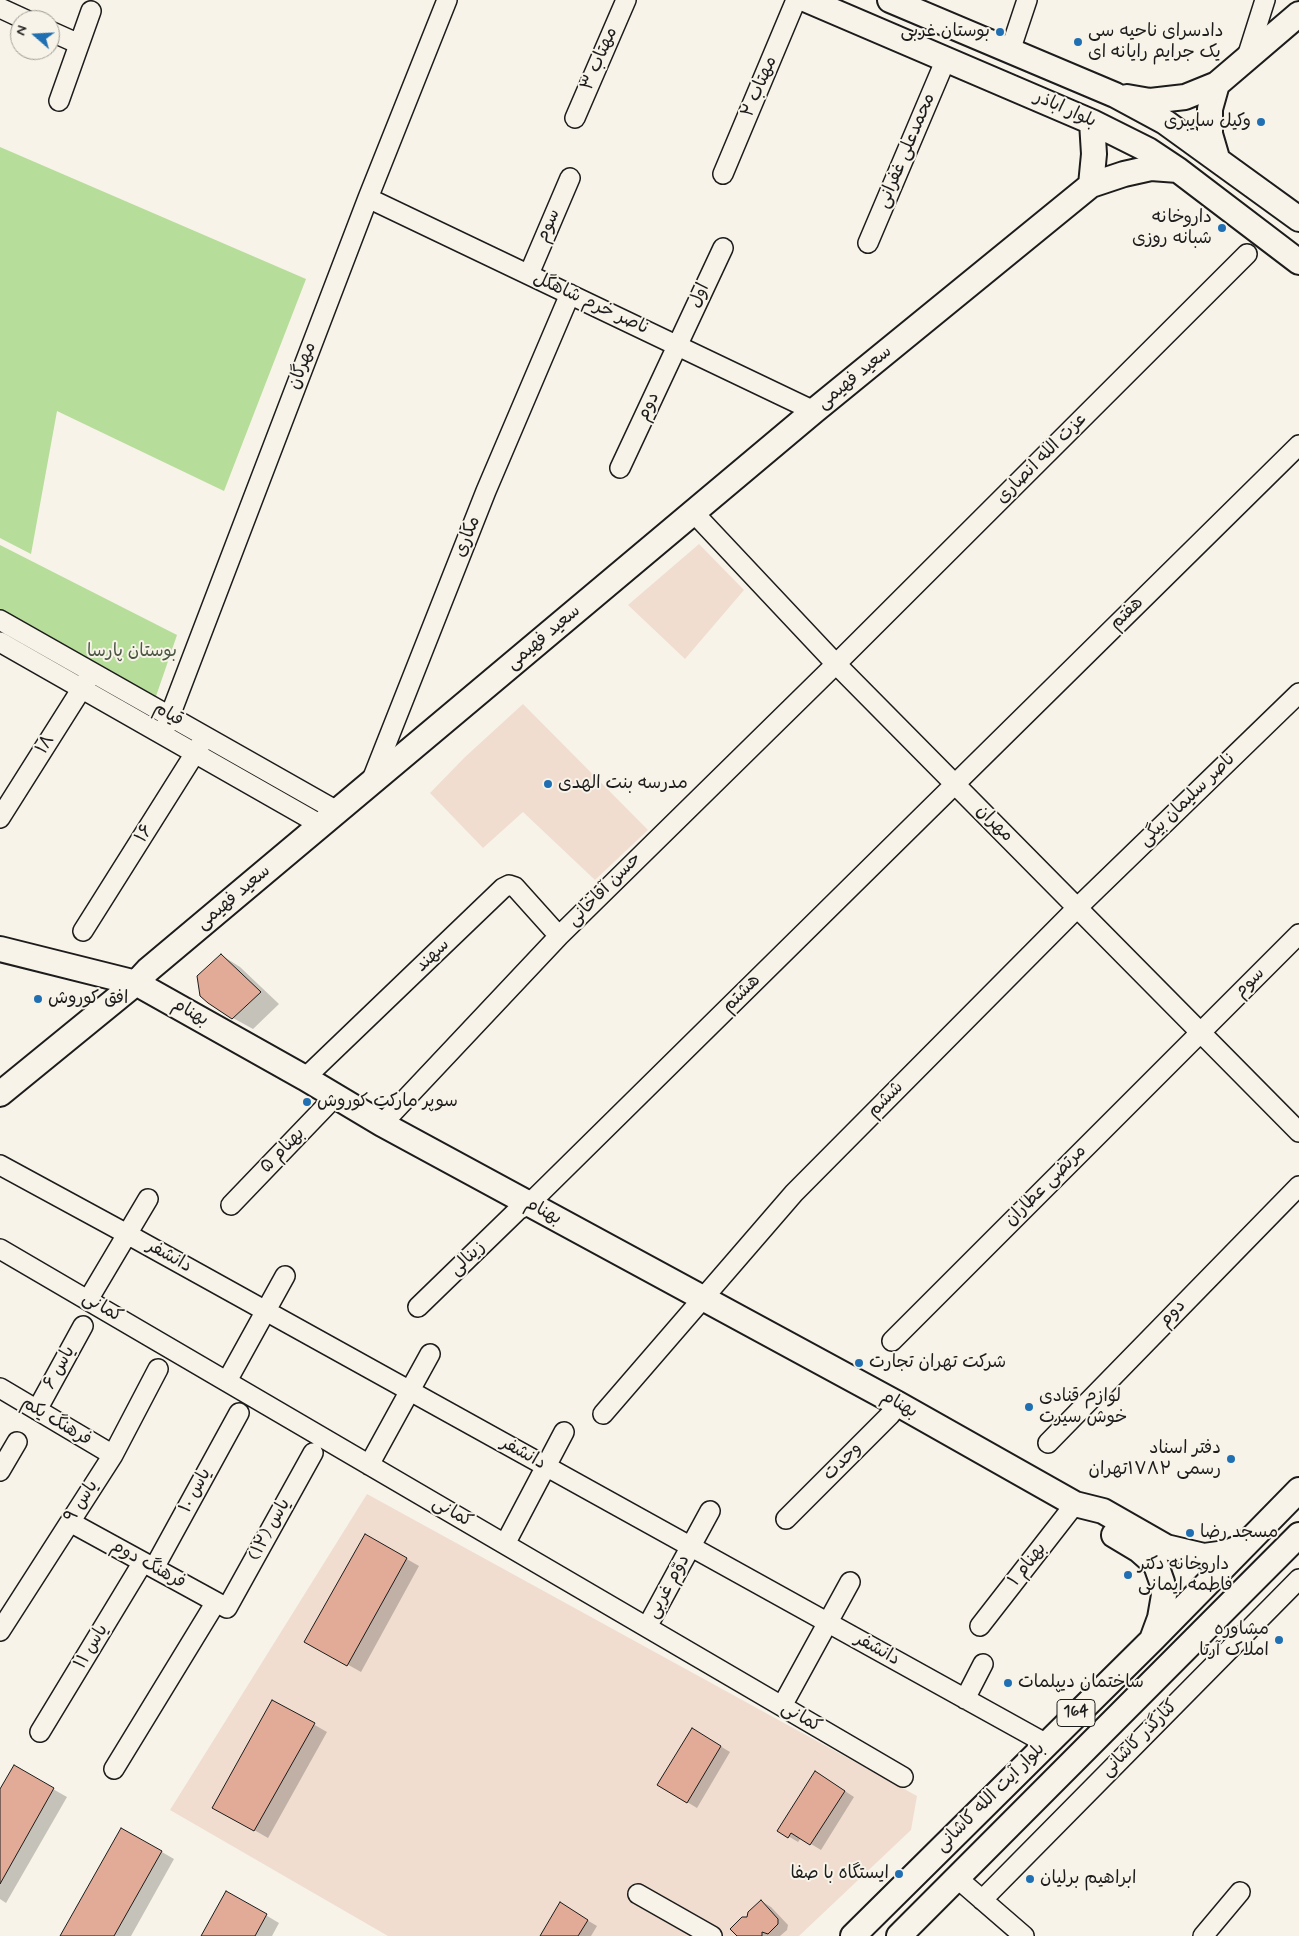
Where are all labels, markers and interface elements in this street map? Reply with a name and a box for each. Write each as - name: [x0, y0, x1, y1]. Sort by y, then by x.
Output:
- north arrow: [10, 10, 60, 60]
- place label: بوستان غربی: [901, 21, 990, 43]
- place label: دادسرای ناحیه سی یک جرایم رایانه ای: [1088, 21, 1223, 64]
- text: N: [12, 23, 32, 38]
- street label: مهتاب ۳: [577, 24, 623, 94]
- marker: بوستان غربی: [994, 26, 1006, 38]
- marker: دادسرای ناحیه سی یک جرایم رایانه ای: [1072, 36, 1084, 48]
- street label: مهتاب ۲: [738, 53, 782, 121]
- street label: بلوار اباذر: [1031, 87, 1099, 133]
- street label: محمدعلی غفرانی: [873, 90, 941, 212]
- place label: وکیل سایبری: [1164, 111, 1251, 133]
- marker: وکیل سایبری: [1255, 116, 1267, 128]
- street label: سوم: [532, 206, 566, 246]
- place label: داروخانه شبانه روزی: [1132, 207, 1212, 250]
- marker: داروخانه شبانه روزی: [1216, 222, 1228, 234]
- street label: ناصر خرم شاهگل: [530, 268, 652, 340]
- street label: اول: [685, 280, 715, 312]
- street label: مهرگان: [284, 339, 322, 393]
- street label: سعید فهیمی: [813, 341, 897, 415]
- street label: دوم: [633, 389, 665, 425]
- street label: عزت الله انصاری: [992, 409, 1092, 509]
- street label: مکاری: [450, 513, 486, 561]
- street label: هفتم: [1106, 593, 1148, 635]
- street label: سعید فهیمی: [503, 601, 585, 675]
- park label: بوستان پارسا: [87, 641, 177, 663]
- street label: قیام: [149, 698, 187, 732]
- street label: ۱۸: [32, 731, 60, 759]
- street label: ناصر سلیمان بیگی: [1135, 748, 1241, 852]
- place label: مدرسه بنت الهدی: [558, 773, 688, 795]
- marker: مدرسه بنت الهدی: [542, 778, 554, 790]
- street label: مهران: [971, 801, 1017, 847]
- street label: ۱۶: [131, 821, 159, 847]
- street label: حسن آقاخانی: [564, 849, 646, 931]
- street label: سعید فهیمی: [193, 861, 275, 935]
- street label: سهند: [411, 935, 455, 977]
- street label: سوم: [1230, 963, 1270, 1003]
- street label: هشتم: [718, 970, 766, 1018]
- place label: افق کوروش: [48, 988, 129, 1010]
- marker: افق کوروش: [32, 993, 44, 1005]
- street label: بهنام: [168, 994, 212, 1032]
- street label: ششم: [863, 1077, 909, 1123]
- place label: سوپر ماركت كوروش: [317, 1091, 458, 1113]
- marker: سوپر ماركت كوروش: [301, 1096, 313, 1108]
- street label: بهنام ۵: [256, 1124, 310, 1178]
- street label: مرتضی عطاران: [1001, 1141, 1091, 1231]
- street label: بهنام: [521, 1194, 565, 1230]
- street label: دانشفر: [143, 1236, 195, 1278]
- street label: زینالی: [446, 1237, 490, 1281]
- street label: کمانی: [78, 1288, 126, 1328]
- street label: دوم: [1155, 1296, 1191, 1332]
- street label: یاس ۶: [39, 1343, 81, 1393]
- place label: شرکت تهران تجارت: [869, 1352, 1006, 1374]
- marker: شرکت تهران تجارت: [853, 1357, 865, 1369]
- street label: بهنام: [877, 1386, 921, 1424]
- place label: لوازم قنادی خوش سیرت: [1039, 1386, 1127, 1428]
- street label: فرهنگ یکم: [17, 1393, 95, 1451]
- marker: لوازم قنادی خوش سیرت: [1023, 1401, 1035, 1413]
- street label: دانشفر: [497, 1433, 549, 1475]
- street label: وحدت: [819, 1438, 867, 1486]
- place label: دفتر اسناد رسمی ۱۷۸۲تهران: [1089, 1438, 1221, 1480]
- marker: دفتر اسناد رسمی ۱۷۸۲تهران: [1225, 1453, 1237, 1465]
- street label: یاس ۱۰: [175, 1465, 217, 1517]
- street label: یاس ۹: [60, 1477, 104, 1527]
- street label: کمانی: [428, 1493, 476, 1533]
- street label: یاس (۱۲): [244, 1495, 296, 1565]
- place label: مسجد رضا: [1200, 1522, 1278, 1544]
- marker: مسجد رضا: [1184, 1527, 1196, 1539]
- street label: فرهنگ دوم: [107, 1536, 189, 1594]
- street label: بهنام ۱: [1004, 1539, 1052, 1591]
- street label: دوّم غربی: [643, 1551, 695, 1623]
- place label: داروخانه دکتر فاطمه ایمانی: [1138, 1554, 1233, 1596]
- marker: داروخانه دکتر فاطمه ایمانی: [1122, 1569, 1134, 1581]
- place label: مشاوره املاک آرتا: [1199, 1619, 1269, 1662]
- street label: یاس ۱۱: [70, 1621, 114, 1673]
- street label: دانشفر: [851, 1629, 903, 1671]
- marker: مشاوره املاک آرتا: [1273, 1634, 1285, 1646]
- place label: ساختمان دیپلمات: [1018, 1672, 1144, 1694]
- marker: ساختمان دیپلمات: [1002, 1677, 1014, 1689]
- street label: کنارگذر کاشانی: [1097, 1696, 1183, 1782]
- street label: کمانی: [777, 1698, 825, 1738]
- road number: 164: [1057, 1700, 1095, 1726]
- street label: بلوار آیت الله کاشانی: [932, 1739, 1050, 1857]
- place label: ایستگاه با صفا: [791, 1863, 889, 1885]
- marker: ایستگاه با صفا: [893, 1868, 905, 1880]
- place label: ابراهیم برلیان: [1040, 1868, 1137, 1890]
- marker: ابراهیم برلیان: [1024, 1873, 1036, 1885]

